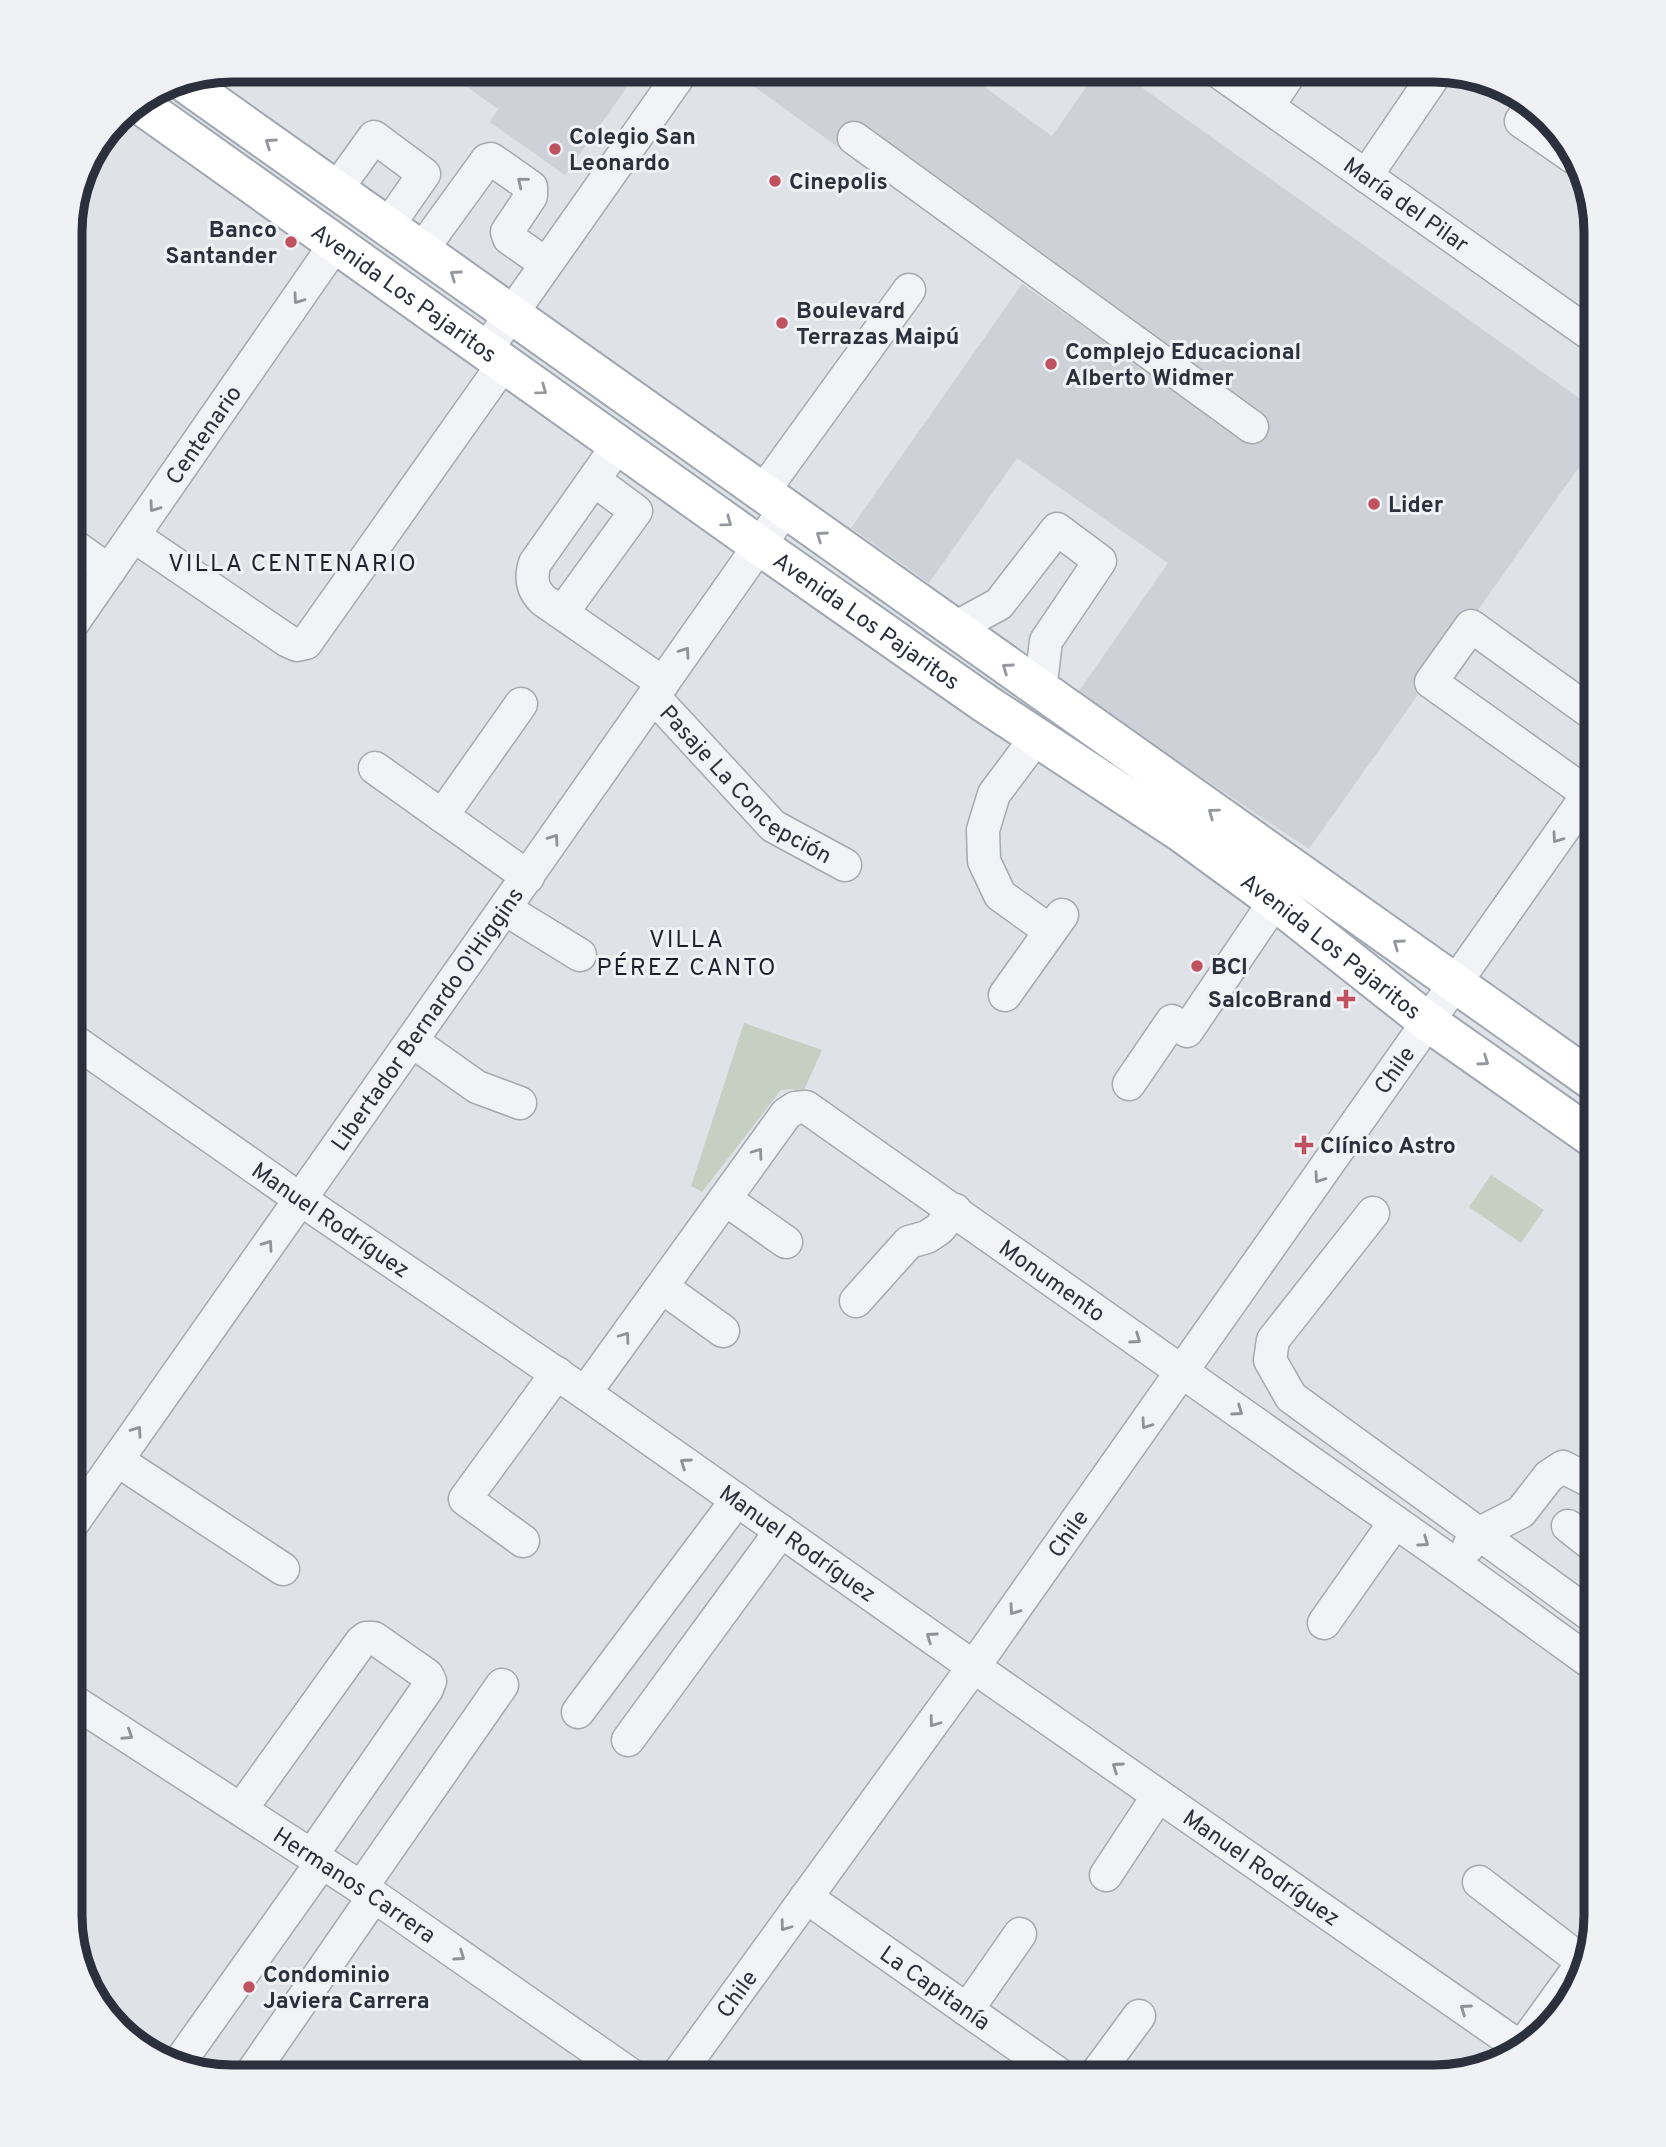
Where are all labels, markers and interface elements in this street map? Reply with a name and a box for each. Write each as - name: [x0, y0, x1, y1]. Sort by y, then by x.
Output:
- place label: Colegio San Leonardo: [569, 124, 696, 179]
- one-way arrow: [265, 139, 278, 151]
- marker: Colegio San Leonardo: [547, 141, 563, 157]
- street label: María del Pilar: [1337, 152, 1473, 261]
- place label: Cinepolis: [789, 169, 888, 198]
- marker: Cinepolis: [767, 173, 783, 189]
- one-way arrow: [518, 178, 530, 191]
- place label: Banco Santander: [165, 217, 277, 272]
- street label: Avenida Los Pajaritos: [304, 219, 501, 371]
- marker: Banco Santander: [283, 234, 299, 250]
- one-way arrow: [450, 271, 463, 283]
- one-way arrow: [293, 292, 306, 305]
- place label: Boulevard Terrazas Maipú: [796, 298, 959, 353]
- marker: Boulevard Terrazas Maipú: [774, 315, 790, 331]
- place label: Complejo Educacional Alberto Widmer: [1065, 339, 1301, 394]
- marker: Complejo Educacional Alberto Widmer: [1043, 356, 1059, 372]
- street label: Centenario: [161, 381, 250, 491]
- one-way arrow: [534, 382, 547, 394]
- place label: Lider: [1388, 492, 1444, 521]
- marker: Lider: [1366, 496, 1382, 512]
- one-way arrow: [150, 499, 162, 512]
- one-way arrow: [719, 514, 732, 526]
- one-way arrow: [816, 532, 829, 544]
- street label: Avenida Los Pajaritos: [766, 547, 964, 698]
- district label: VILLA CENTENARIO: [168, 550, 418, 580]
- one-way arrow: [677, 647, 689, 660]
- one-way arrow: [1002, 663, 1015, 676]
- street label: Pasaje La Concepción: [652, 700, 836, 872]
- one-way arrow: [1208, 809, 1221, 821]
- one-way arrow: [1553, 830, 1565, 843]
- one-way arrow: [546, 834, 558, 847]
- street label: Avenida Los Pajaritos: [1234, 868, 1426, 1027]
- street label: Libertador Bernardo O'Higgins: [326, 883, 532, 1158]
- district label: VILLA PÉREZ CANTO: [596, 926, 778, 984]
- one-way arrow: [1393, 940, 1406, 952]
- place label: BCI: [1211, 954, 1248, 983]
- marker: BCI: [1189, 958, 1205, 974]
- place label: SalcoBrand: [1208, 987, 1332, 1016]
- marker: SalcoBrand: [1338, 991, 1354, 1007]
- street label: Chile: [1369, 1042, 1423, 1101]
- one-way arrow: [1476, 1053, 1489, 1065]
- place label: Clínico Astro: [1320, 1133, 1456, 1162]
- marker: Clínico Astro: [1294, 1135, 1314, 1155]
- one-way arrow: [750, 1148, 763, 1161]
- street label: Manuel Rodríguez: [245, 1157, 414, 1286]
- one-way arrow: [1315, 1170, 1327, 1183]
- street label: Monumento: [992, 1235, 1110, 1330]
- one-way arrow: [260, 1240, 272, 1253]
- one-way arrow: [1128, 1331, 1141, 1343]
- one-way arrow: [617, 1332, 629, 1345]
- one-way arrow: [1230, 1403, 1243, 1415]
- one-way arrow: [1142, 1416, 1154, 1429]
- one-way arrow: [129, 1426, 141, 1439]
- one-way arrow: [680, 1459, 693, 1471]
- street label: Manuel Rodríguez: [712, 1480, 880, 1610]
- street label: Chile: [1043, 1505, 1097, 1565]
- one-way arrow: [1416, 1534, 1429, 1546]
- one-way arrow: [1010, 1602, 1022, 1615]
- one-way arrow: [926, 1633, 939, 1645]
- one-way arrow: [929, 1714, 942, 1727]
- one-way arrow: [120, 1727, 133, 1740]
- one-way arrow: [1112, 1763, 1125, 1775]
- street label: Manuel Rodríguez: [1176, 1805, 1345, 1934]
- street label: Hermanos Carrera: [267, 1822, 440, 1951]
- one-way arrow: [781, 1918, 794, 1931]
- street label: La Capitanía: [873, 1941, 995, 2038]
- one-way arrow: [452, 1948, 465, 1960]
- place label: Condominio Javiera Carrera: [263, 1962, 430, 2017]
- street label: Chile: [711, 1965, 766, 2025]
- marker: Condominio Javiera Carrera: [241, 1979, 257, 1995]
- one-way arrow: [1460, 2005, 1473, 2017]

